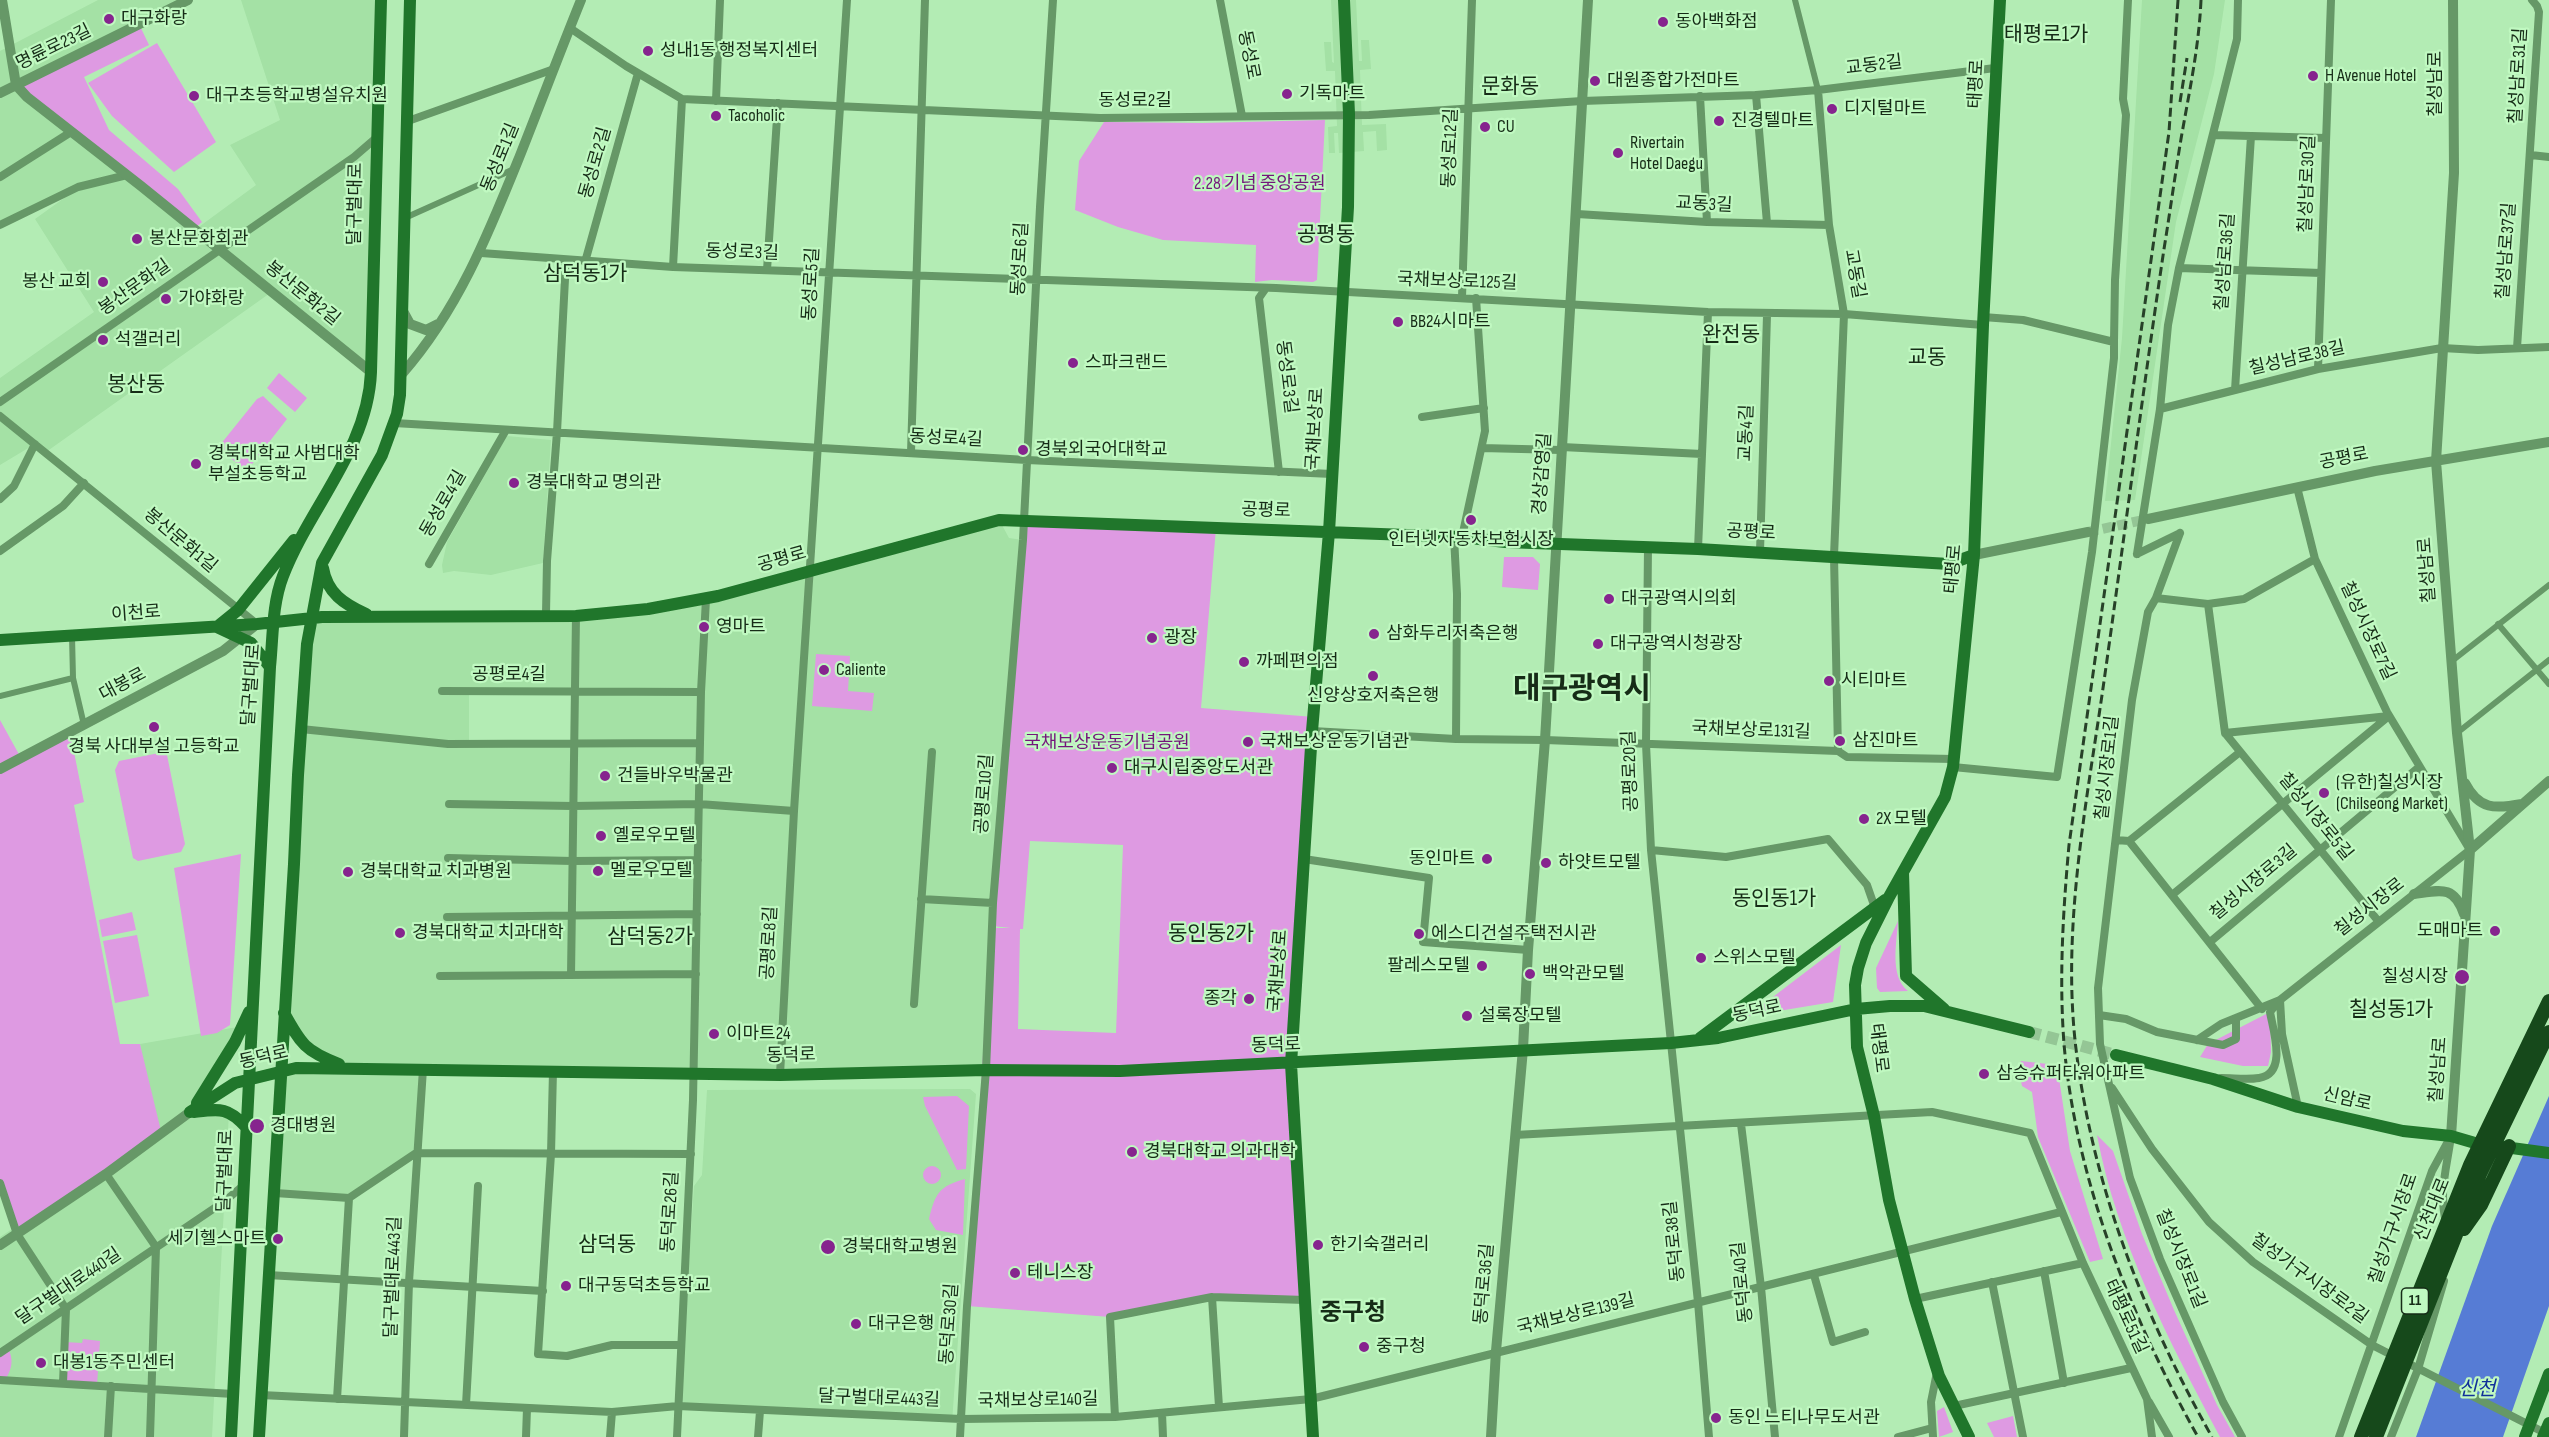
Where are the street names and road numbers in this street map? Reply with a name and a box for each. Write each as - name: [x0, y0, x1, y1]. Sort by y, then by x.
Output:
- street label: 명륜로23길: [13, 20, 95, 76]
- street label: 칠성남로31길: [2506, 27, 2532, 125]
- street label: 동성로: [1233, 29, 1263, 81]
- street label: 칠성남로: [2425, 51, 2447, 117]
- street label: 교동2길: [1844, 52, 1904, 80]
- street label: 태평로: [1965, 59, 1989, 109]
- street label: 동성로2길: [1098, 90, 1172, 112]
- street label: 동성로12길: [1439, 108, 1463, 188]
- street label: 동성로1길: [477, 120, 525, 196]
- street label: 동성로2길: [575, 125, 617, 201]
- street label: 칠성남로30길: [2295, 134, 2321, 234]
- street label: 달구벌대로: [344, 162, 368, 246]
- street label: 교동3길: [1675, 193, 1733, 217]
- street label: 칠성남로37길: [2493, 202, 2521, 300]
- street label: 칠성남로36길: [2212, 212, 2240, 312]
- street label: 동성로6길: [1008, 221, 1034, 297]
- street label: 동성로3길: [705, 241, 779, 265]
- street label: 동성로5길: [799, 247, 825, 321]
- street label: 교동길: [1839, 248, 1869, 300]
- street label: 봉산문화길: [95, 255, 175, 321]
- street label: 봉산문화2길: [260, 257, 344, 331]
- street label: 국채보상로125길: [1396, 269, 1518, 295]
- street label: 칠성남로38길: [2247, 337, 2347, 381]
- street label: 동성로3길: [1271, 339, 1301, 415]
- street label: 국채보상로: [1303, 387, 1329, 471]
- street label: 교동4길: [1735, 404, 1759, 462]
- street label: 동성로4길: [909, 426, 983, 452]
- street label: 경상감영길: [1529, 432, 1557, 516]
- street label: 공평로: [2318, 444, 2370, 474]
- street label: 동성로4길: [416, 467, 472, 541]
- street label: 공평로: [1241, 499, 1291, 523]
- street label: 봉산문화1길: [139, 504, 221, 578]
- street label: 공평로: [1726, 521, 1776, 545]
- street label: 칠성남로: [2415, 536, 2441, 604]
- street label: 공평로: [755, 543, 809, 577]
- street label: 태평로: [1941, 543, 1967, 595]
- street label: 칠성시장로7길: [2335, 578, 2399, 684]
- street label: 이천로: [110, 601, 162, 627]
- street label: 달구벌대로: [238, 643, 266, 727]
- street label: 대봉로: [96, 664, 150, 706]
- street label: 공평로4길: [472, 664, 546, 686]
- street label: 칠성시장로1길: [2092, 714, 2124, 822]
- street label: 국채보상로131길: [1691, 718, 1811, 744]
- street label: 공평로20길: [1619, 730, 1643, 812]
- street label: 공평로10길: [971, 753, 999, 835]
- street label: 칠성시장로5길: [2273, 769, 2357, 865]
- street label: 칠성시장로3길: [2206, 840, 2302, 926]
- street label: 칠성시장로: [2331, 874, 2409, 942]
- street label: 공평로8길: [757, 905, 783, 981]
- street label: 국채보상로: [1265, 929, 1293, 1013]
- street label: 동덕로: [1730, 996, 1784, 1028]
- street label: 태평로: [1864, 1022, 1892, 1074]
- street label: 동덕로: [1251, 1034, 1301, 1058]
- street label: 칠성남로: [2426, 1036, 2452, 1104]
- street label: 동덕로: [237, 1042, 291, 1074]
- street label: 동덕로: [766, 1045, 816, 1067]
- street label: 신암로: [2320, 1084, 2374, 1116]
- street label: 달구벌대로: [214, 1129, 238, 1213]
- street label: 동덕로26길: [658, 1171, 684, 1253]
- street label: 칠성가구시장로: [2365, 1171, 2423, 1287]
- street label: 신천대로: [2411, 1175, 2455, 1245]
- street label: 동덕로38길: [1660, 1199, 1690, 1283]
- street label: 칠성시장로1길: [2150, 1206, 2210, 1312]
- street label: 달구벌대로443길: [381, 1216, 407, 1338]
- street label: 칠성가구시장로2길: [2246, 1229, 2372, 1329]
- street label: 동덕로40길: [1728, 1240, 1758, 1324]
- street label: 동덕로36길: [1471, 1242, 1499, 1326]
- street label: 달구벌대로440길: [12, 1244, 126, 1330]
- street label: 태평로51길: [2098, 1276, 2152, 1358]
- street label: 동덕로30길: [936, 1282, 964, 1366]
- road number: 11: [2402, 1288, 2428, 1314]
- street label: 국채보상로139길: [1515, 1290, 1637, 1340]
- street label: 달구벌대로443길: [818, 1386, 940, 1412]
- street label: 국채보상로140길: [977, 1389, 1099, 1413]

